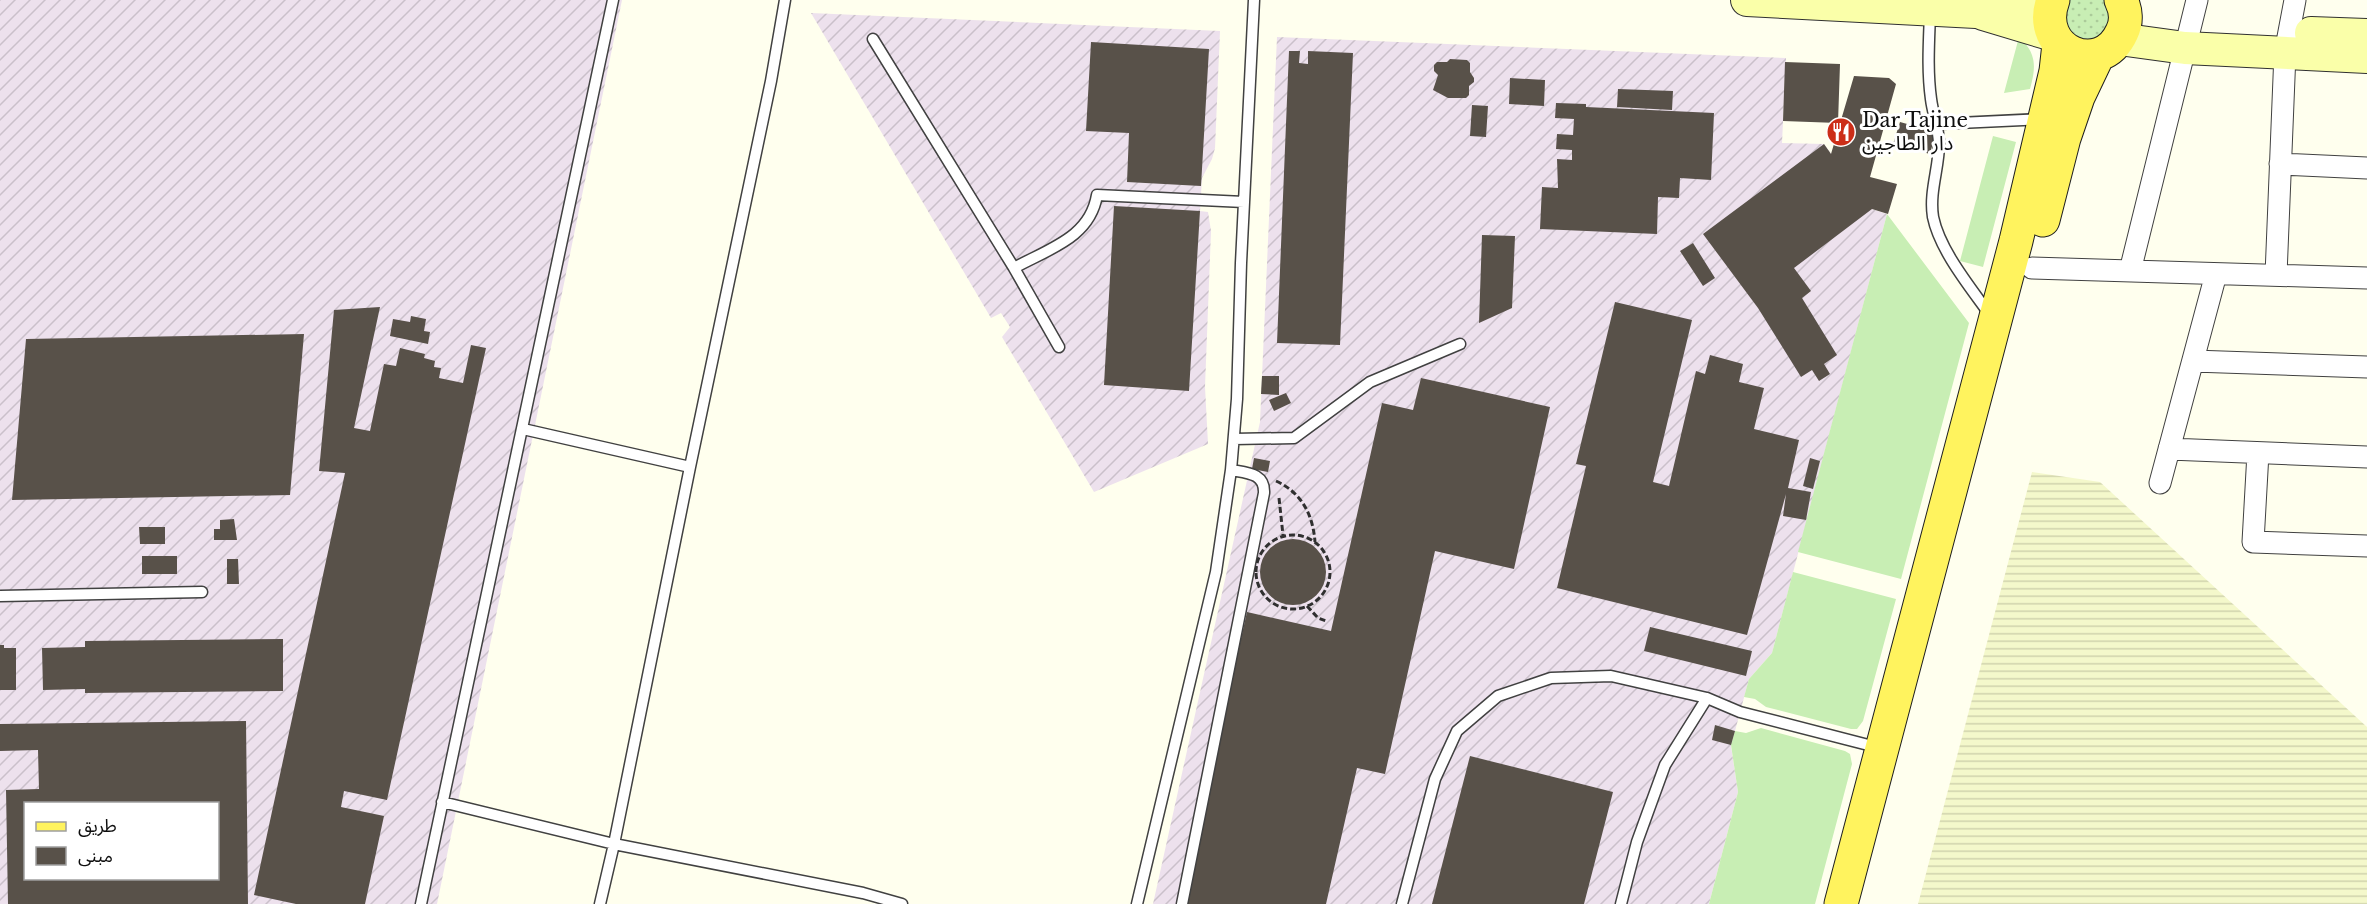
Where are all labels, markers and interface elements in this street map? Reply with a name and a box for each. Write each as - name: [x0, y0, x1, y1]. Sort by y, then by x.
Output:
- place label: Dar Tajine دار الطاجين: [1862, 108, 1968, 155]
- restaurant icon: Dar Tajine دار الطاجين: [1825, 116, 1857, 148]
- legend: [24, 802, 219, 880]
- text: طريق: [78, 815, 117, 837]
- text: مبنى: [78, 845, 113, 867]

